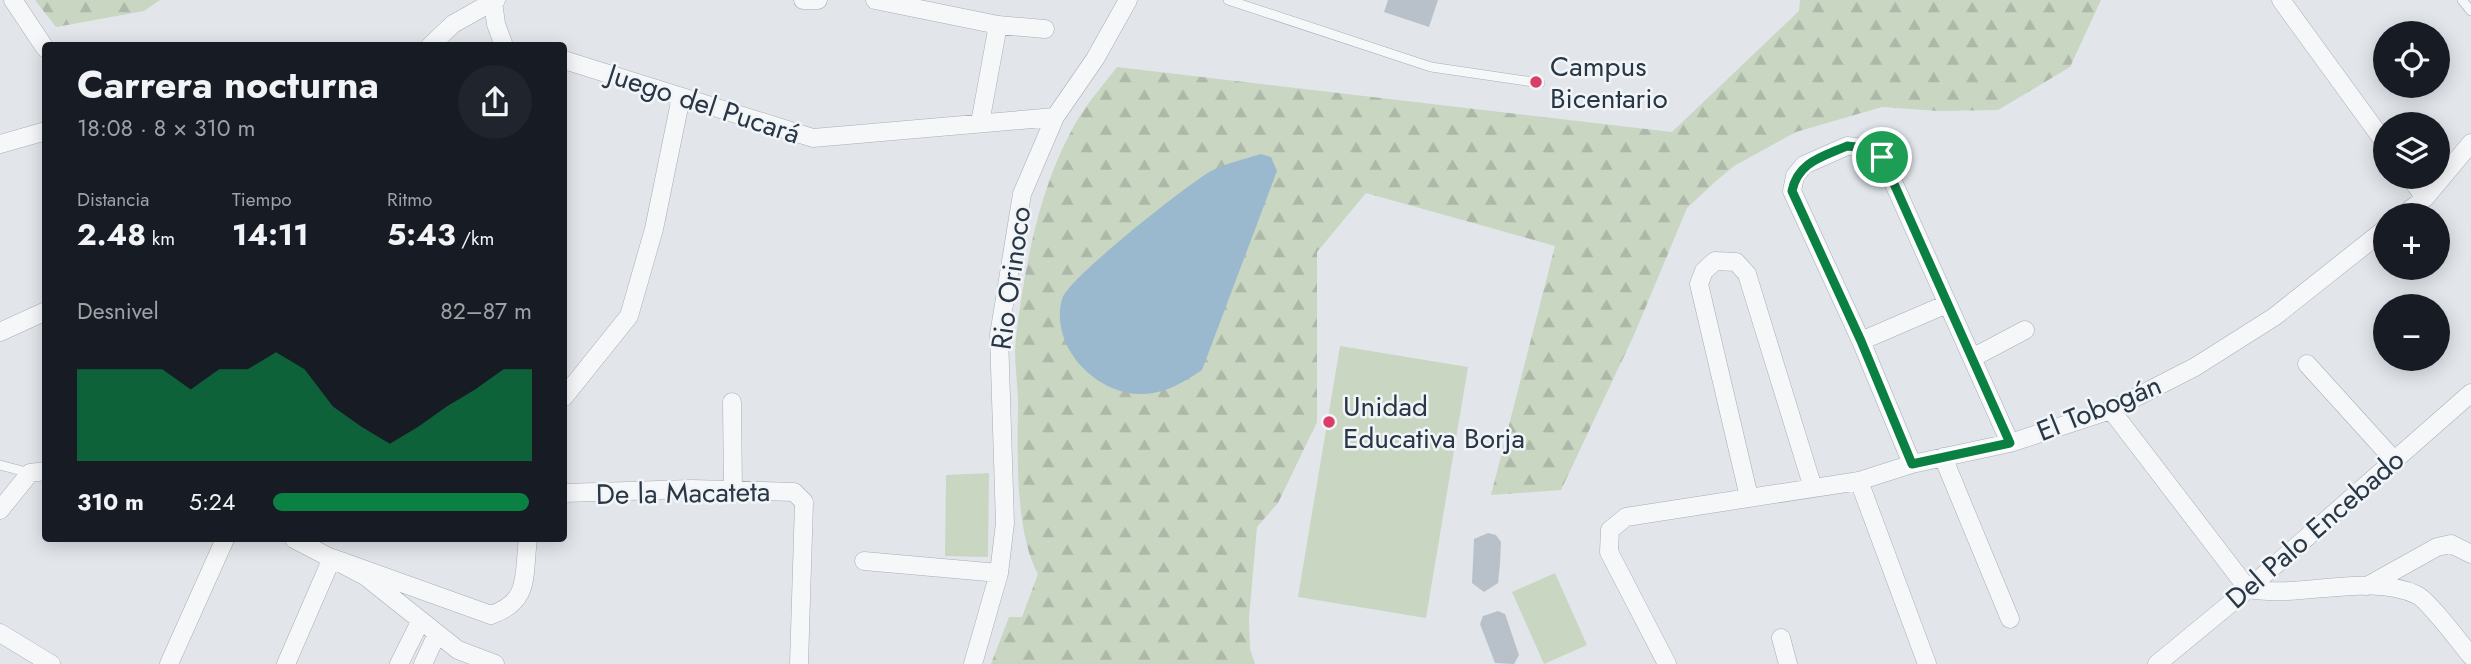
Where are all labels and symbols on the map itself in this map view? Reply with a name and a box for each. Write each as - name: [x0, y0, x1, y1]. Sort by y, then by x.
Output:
- place label: Campus Bicentario: [1550, 46, 1668, 119]
- street label: Juego del Pucará: [599, 52, 806, 154]
- marker: Campus Bicentario: [1528, 74, 1544, 90]
- pin: [1852, 127, 1912, 187]
- street label: Rio Orinoco: [981, 204, 1041, 352]
- street label: El Tobogán: [2030, 364, 2168, 452]
- place label: Unidad Educativa Borja: [1343, 386, 1525, 459]
- marker: Unidad Educativa Borja: [1321, 414, 1337, 430]
- street label: Del Palo Encebado: [2217, 440, 2413, 618]
- street label: De la Macateta: [595, 471, 771, 515]

